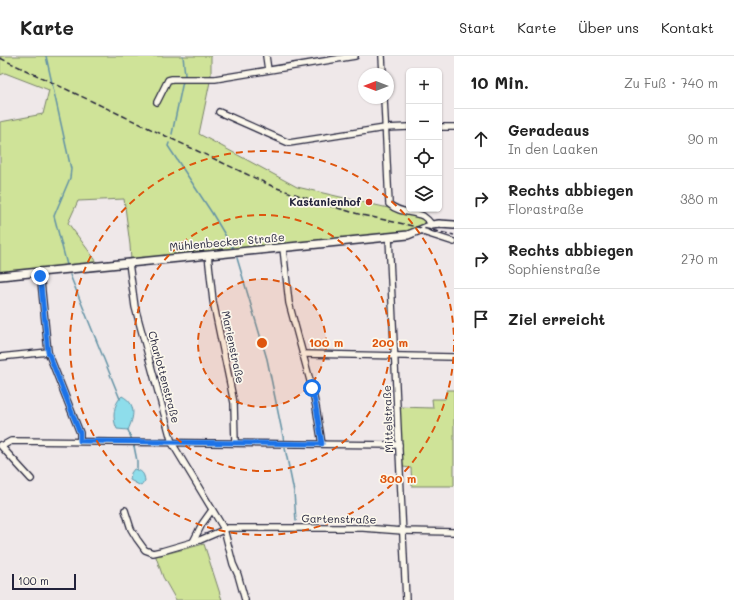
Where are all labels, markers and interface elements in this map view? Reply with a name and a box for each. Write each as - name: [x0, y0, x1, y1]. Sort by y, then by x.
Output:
- text: Karte: [20, 15, 74, 40]
- text: Start: [459, 18, 495, 37]
- text: Karte: [517, 18, 556, 37]
- text: Über uns: [578, 18, 639, 37]
- text: Kontakt: [661, 18, 714, 37]
- north arrow: [358, 68, 394, 104]
- map controls: [406, 68, 442, 212]
- button: +: [406, 68, 442, 104]
- text: 10 Min.: [470, 71, 529, 93]
- text: Zu Fuß · 740 m: [624, 74, 718, 91]
- button: −: [406, 104, 442, 140]
- text: Geradeaus: [508, 120, 589, 140]
- icon: ahead: [470, 128, 492, 150]
- text: 90 m: [688, 130, 718, 147]
- button: locate: [406, 140, 442, 176]
- text: In den Laaken: [508, 140, 598, 157]
- button: layers: [406, 176, 442, 212]
- text: Rechts abbiegen: [508, 180, 633, 200]
- icon: right: [470, 188, 492, 210]
- text: 380 m: [680, 190, 718, 207]
- place label: Kastanienhof: [289, 194, 361, 209]
- marker: Kastanienhof: [364, 197, 374, 207]
- text: Florastraße: [508, 200, 584, 217]
- street label: Mühlenbecker Straße: [169, 229, 285, 254]
- text: Rechts abbiegen: [508, 240, 633, 260]
- icon: right: [470, 248, 492, 270]
- text: 270 m: [681, 250, 718, 267]
- text: Sophienstraße: [508, 260, 601, 277]
- route end: [31, 267, 49, 285]
- icon: arrive: [470, 308, 492, 330]
- street label: Marienstraße: [218, 309, 249, 385]
- text: Ziel erreicht: [508, 309, 605, 329]
- street label: Charlottenstraße: [145, 329, 184, 425]
- text: 100 m: [309, 334, 343, 350]
- text: 200 m: [372, 334, 408, 350]
- centre of rings: [255, 336, 269, 350]
- route start: [303, 379, 321, 397]
- street label: Mittelstraße: [379, 385, 396, 453]
- text: 300 m: [380, 470, 416, 486]
- street label: Gartenstraße: [302, 510, 377, 527]
- scale bar: [12, 572, 76, 591]
- text: 100 m: [18, 573, 49, 588]

